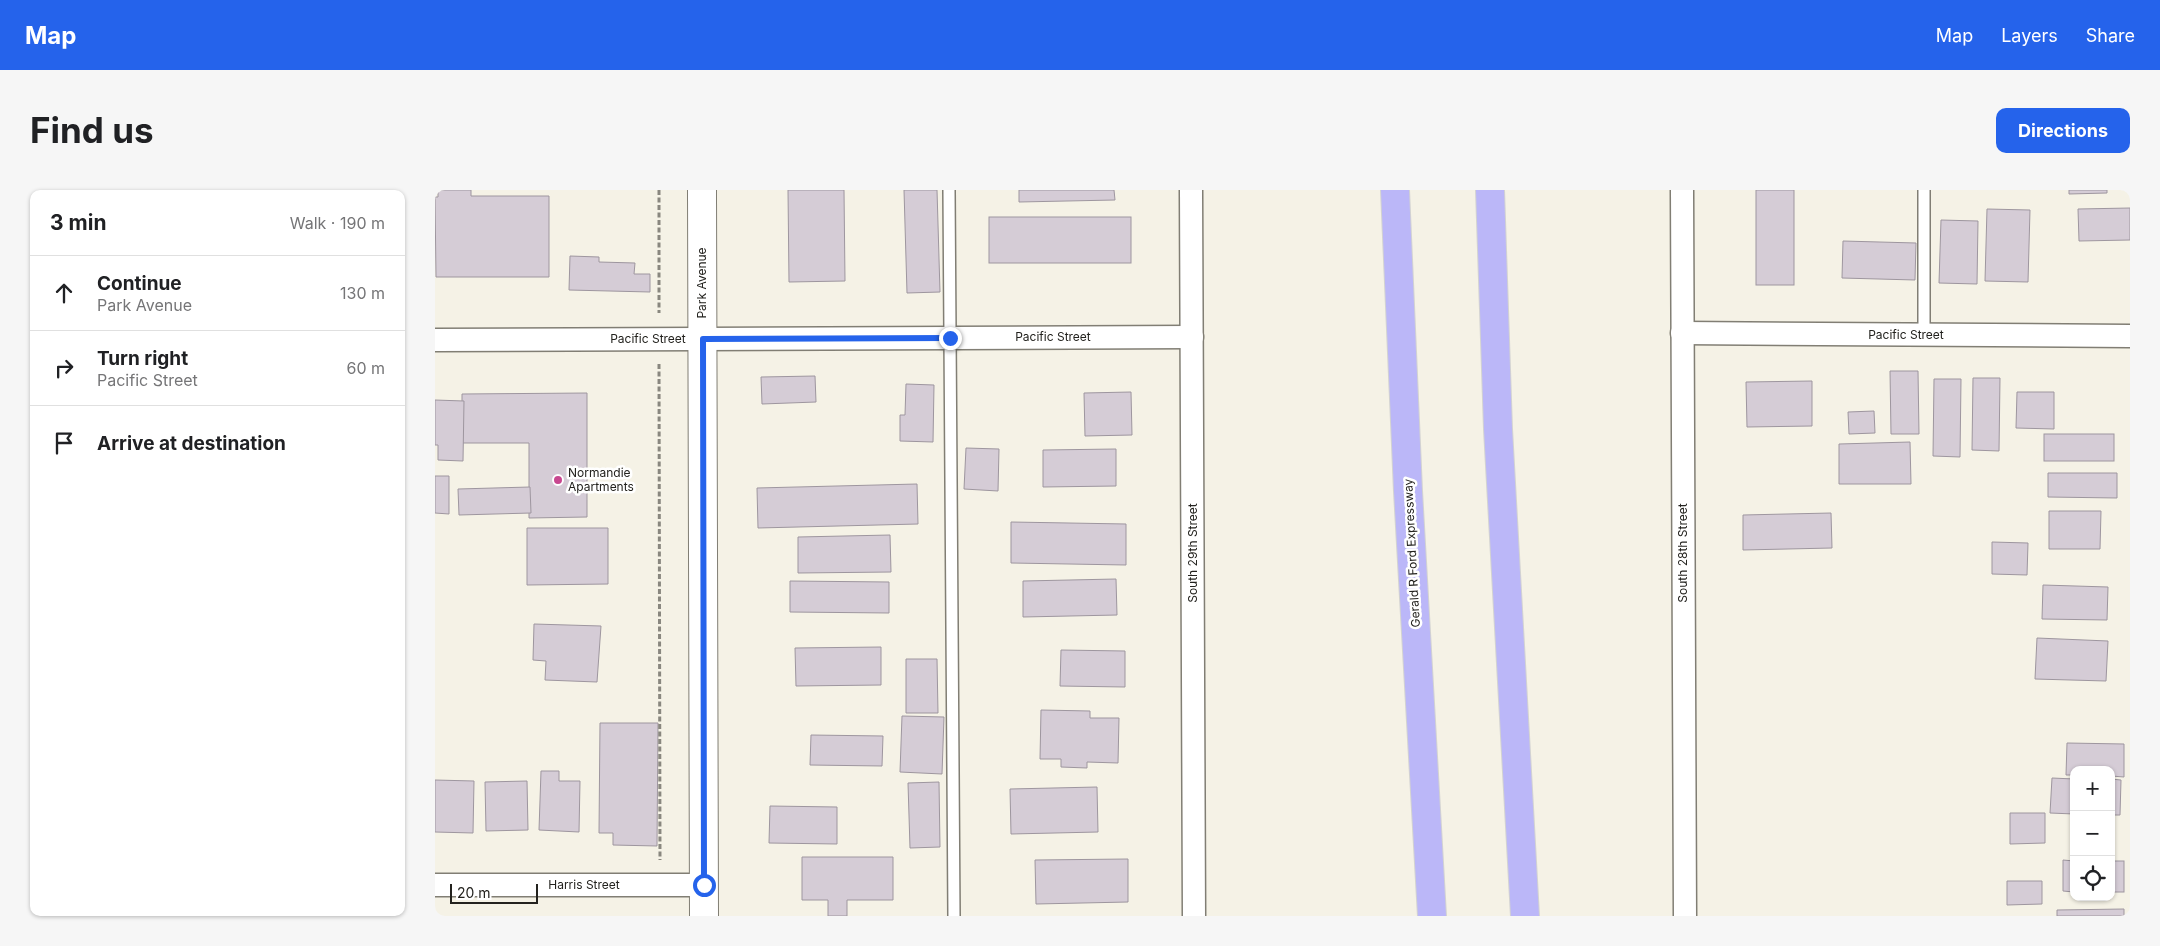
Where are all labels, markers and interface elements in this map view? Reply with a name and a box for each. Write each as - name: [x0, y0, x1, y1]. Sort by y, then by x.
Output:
- text: Map: [25, 21, 76, 50]
- text: Map: [1936, 25, 1973, 46]
- text: Layers: [2001, 25, 2058, 46]
- text: Share: [2086, 25, 2135, 46]
- button: Directions: [1996, 108, 2130, 153]
- text: Find us: [30, 109, 154, 151]
- text: 3 min: [50, 210, 106, 235]
- text: Walk · 190 m: [290, 213, 385, 233]
- street label: Park Avenue: [694, 247, 709, 319]
- text: Continue: [97, 272, 182, 295]
- icon: ahead: [50, 279, 78, 307]
- text: 130 m: [340, 283, 385, 303]
- text: Park Avenue: [97, 295, 192, 315]
- route end: [939, 327, 962, 350]
- street label: Pacific Street: [1868, 327, 1944, 342]
- street label: Pacific Street: [1015, 329, 1091, 344]
- street label: Pacific Street: [610, 331, 686, 346]
- text: Turn right: [97, 347, 188, 370]
- icon: right: [50, 354, 78, 382]
- text: 60 m: [346, 358, 385, 378]
- text: Pacific Street: [97, 370, 198, 390]
- icon: arrive: [50, 429, 78, 457]
- text: Arrive at destination: [97, 432, 286, 455]
- place label: Normandie Apartments: [568, 465, 634, 494]
- marker: Normandie Apartments: [552, 474, 564, 486]
- street label: Gerald R Ford Expressway: [1400, 478, 1423, 628]
- street label: South 29th Street: [1185, 503, 1200, 603]
- street label: South 28th Street: [1675, 503, 1690, 603]
- map controls: [2070, 766, 2115, 901]
- button: +: [2070, 766, 2115, 811]
- button: −: [2070, 811, 2115, 856]
- button: locate: [2070, 856, 2115, 901]
- route start: [693, 874, 716, 897]
- street label: Harris Street: [548, 877, 620, 892]
- scale bar: [450, 881, 537, 904]
- text: 20 m: [457, 884, 491, 901]

